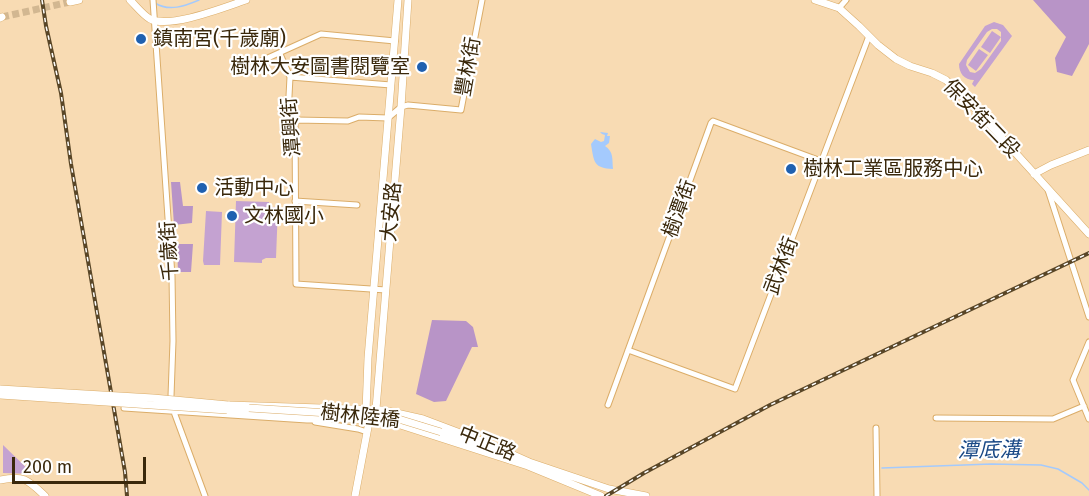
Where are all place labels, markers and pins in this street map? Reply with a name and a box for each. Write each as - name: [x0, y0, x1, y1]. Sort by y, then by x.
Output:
- place label: 鎮南宮(千歲廟): [153, 27, 286, 51]
- marker: 鎮南宮(千歲廟): [134, 32, 148, 46]
- place label: 樹林大安圖書閱覽室: [230, 55, 410, 79]
- marker: 樹林大安圖書閱覽室: [415, 60, 429, 74]
- place label: 樹林工業區服務中心: [803, 157, 983, 181]
- marker: 樹林工業區服務中心: [784, 162, 798, 176]
- place label: 活動中心: [214, 176, 294, 200]
- marker: 活動中心: [195, 181, 209, 195]
- place label: 文林國小: [244, 204, 324, 228]
- marker: 文林國小: [225, 209, 239, 223]

